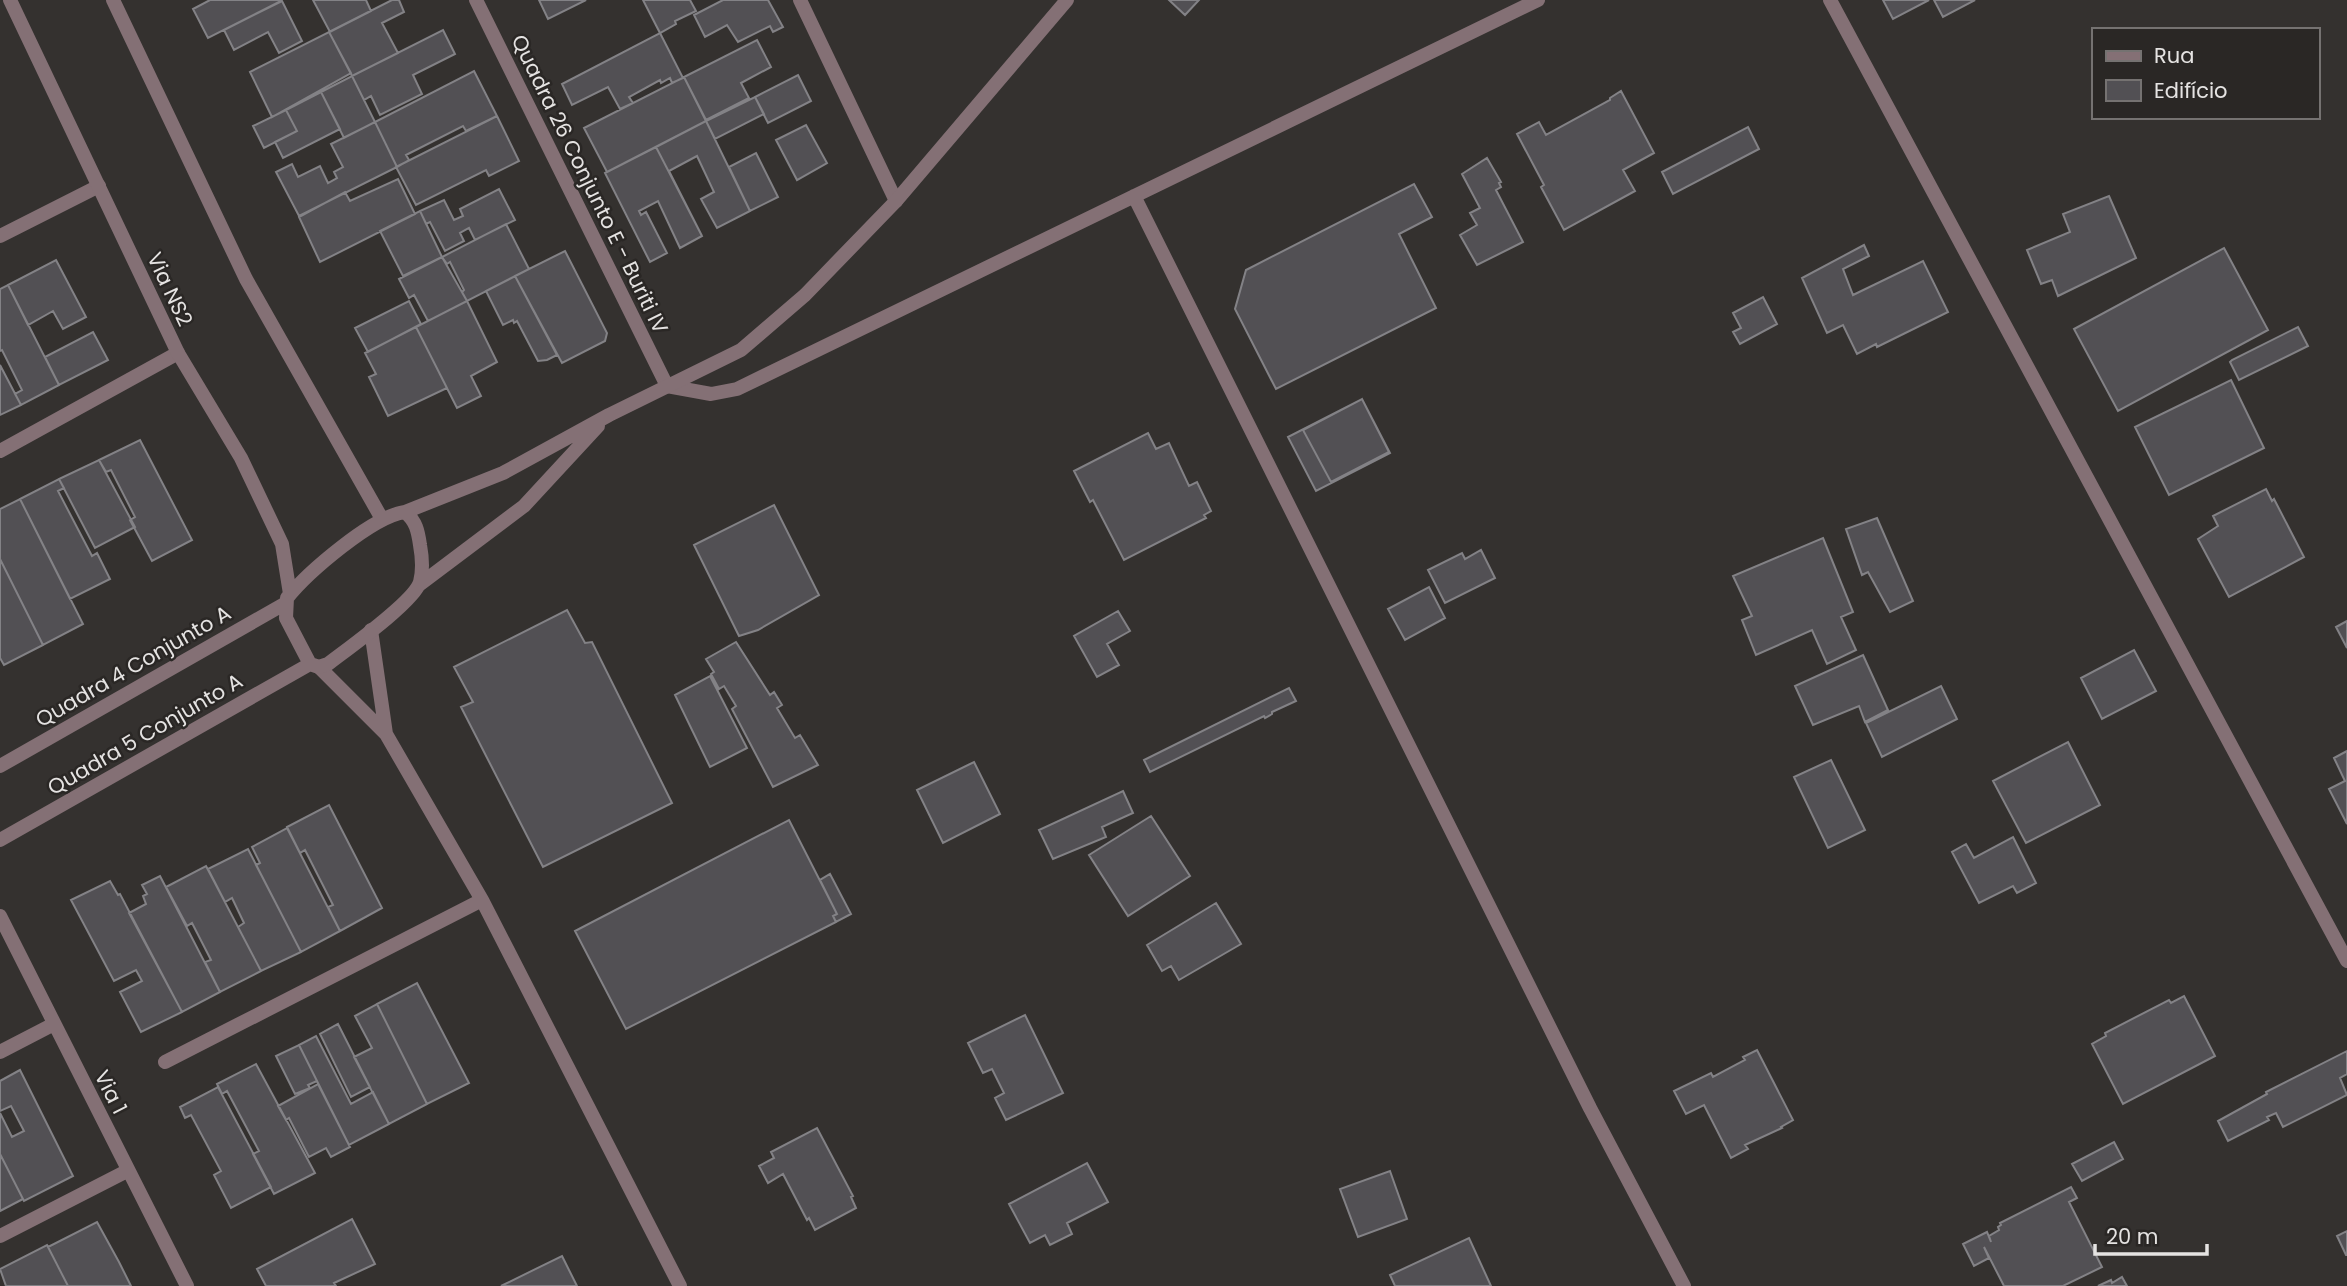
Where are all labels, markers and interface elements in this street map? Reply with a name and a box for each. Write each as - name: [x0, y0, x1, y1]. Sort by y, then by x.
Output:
- legend: [2092, 28, 2319, 119]
- street label: Quadra 26 Conjunto E - Buriti IV: [505, 30, 675, 338]
- text: Rua: [2154, 41, 2194, 70]
- text: Edifício: [2154, 76, 2228, 105]
- street label: Via NS2: [140, 247, 200, 331]
- street label: Quadra 4 Conjunto A: [30, 598, 236, 734]
- street label: Quadra 5 Conjunto A: [42, 666, 248, 802]
- street label: Via 1: [88, 1065, 134, 1119]
- scale bar: [2095, 1212, 2207, 1256]
- text: 20 m: [2106, 1222, 2159, 1251]

